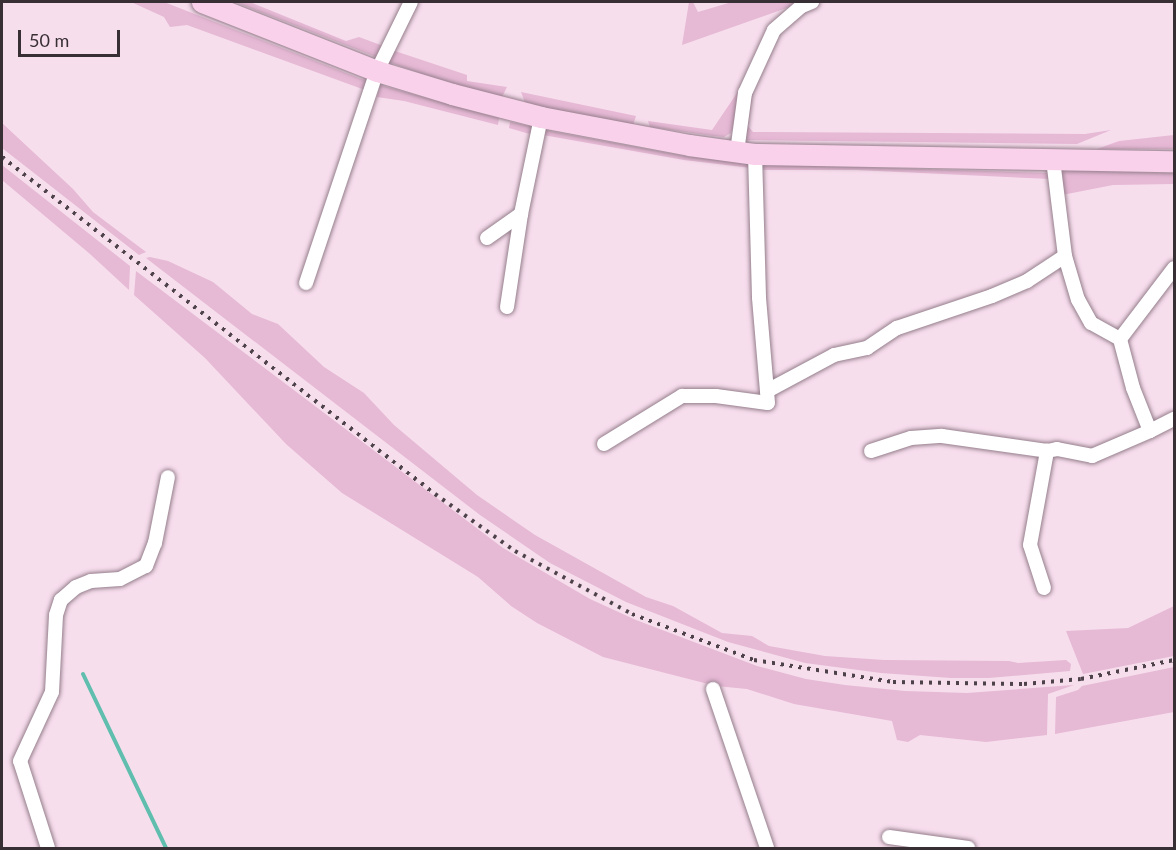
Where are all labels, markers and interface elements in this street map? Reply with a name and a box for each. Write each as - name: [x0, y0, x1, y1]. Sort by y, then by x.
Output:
- scale bar: [21, 18, 123, 56]
- text: 50 m: [29, 29, 69, 51]

